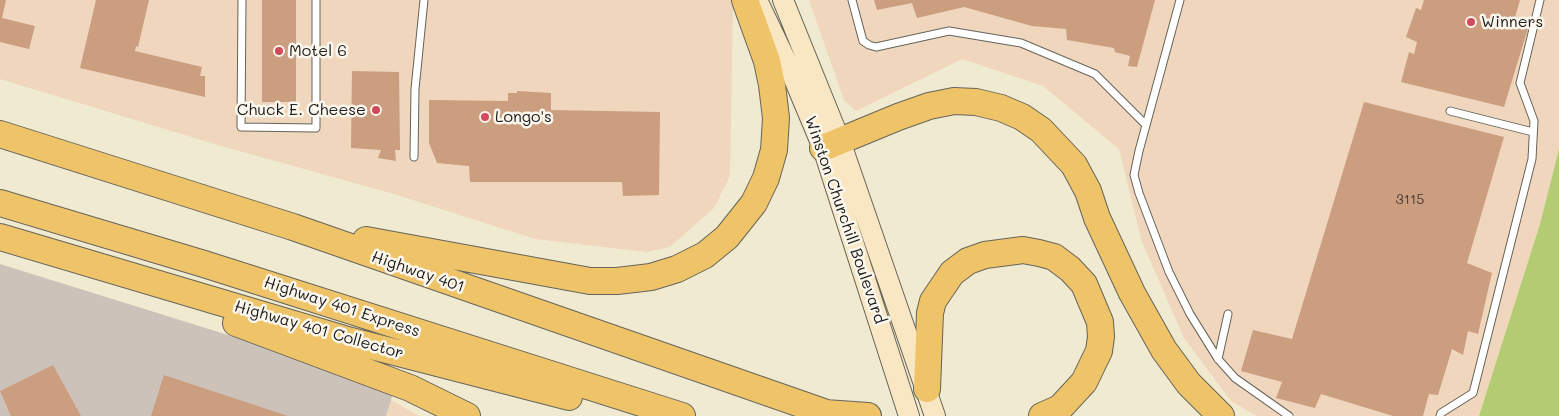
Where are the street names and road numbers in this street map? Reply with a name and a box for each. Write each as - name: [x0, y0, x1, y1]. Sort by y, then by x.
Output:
- street label: Winston Churchill Boulevard: [800, 114, 890, 326]
- street label: Highway 401: [369, 247, 467, 297]
- street label: Highway 401 Express: [262, 273, 422, 341]
- street label: Highway 401 Collector: [232, 297, 406, 363]

